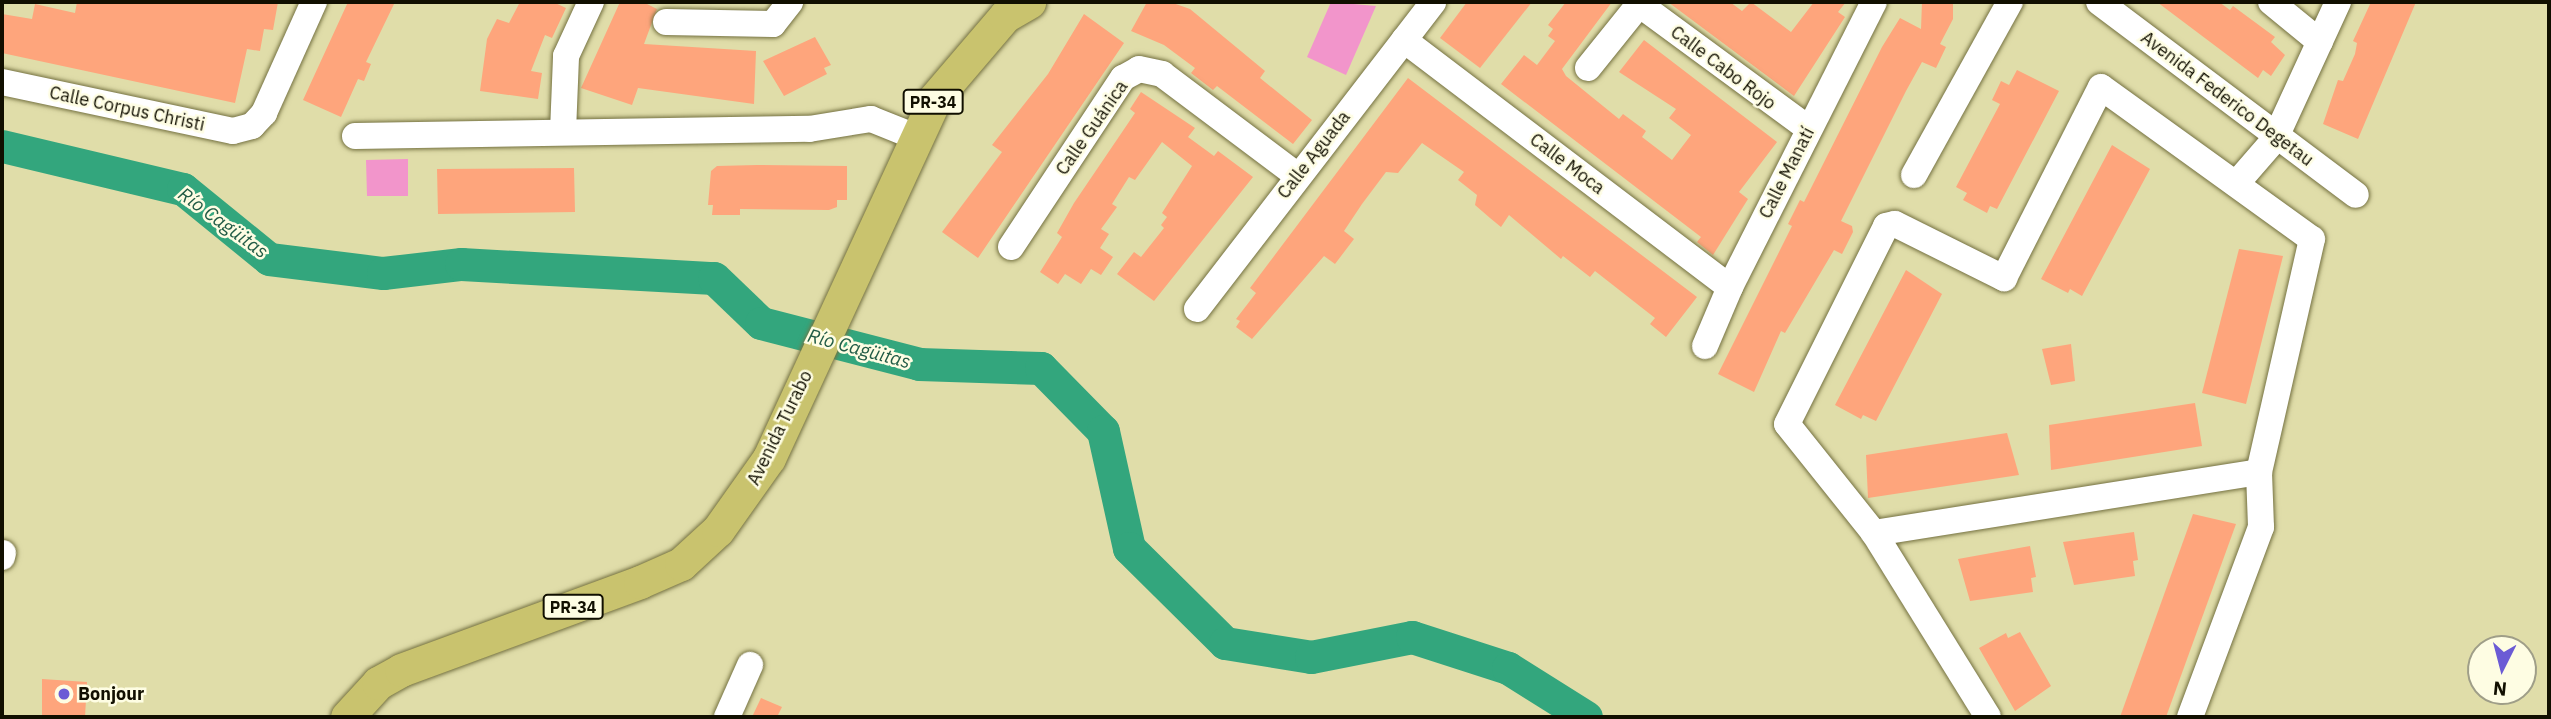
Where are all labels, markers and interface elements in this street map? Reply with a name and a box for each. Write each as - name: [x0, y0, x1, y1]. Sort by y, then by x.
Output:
- street label: Calle Cabo Rojo: [1666, 21, 1780, 115]
- street label: Avenida Federico Degetau: [2136, 27, 2318, 171]
- street label: Calle Guánica: [1052, 77, 1132, 179]
- street label: Calle Corpus Christi: [47, 82, 207, 136]
- road number: PR-34: [902, 90, 964, 114]
- street label: Calle Aguada: [1273, 107, 1355, 203]
- street label: Calle Manatí: [1755, 124, 1819, 222]
- street label: Calle Moca: [1525, 129, 1609, 199]
- water label: Río Cagüitas: [174, 183, 272, 263]
- water label: Río Cagüitas: [805, 324, 913, 374]
- street label: Avenida Turabo: [743, 367, 817, 489]
- road number: PR-34: [542, 594, 604, 620]
- north arrow: [2467, 635, 2537, 705]
- text: N: [2492, 676, 2508, 702]
- place label: Bonjour: [78, 683, 144, 705]
- marker: Bonjour: [56, 686, 72, 702]

